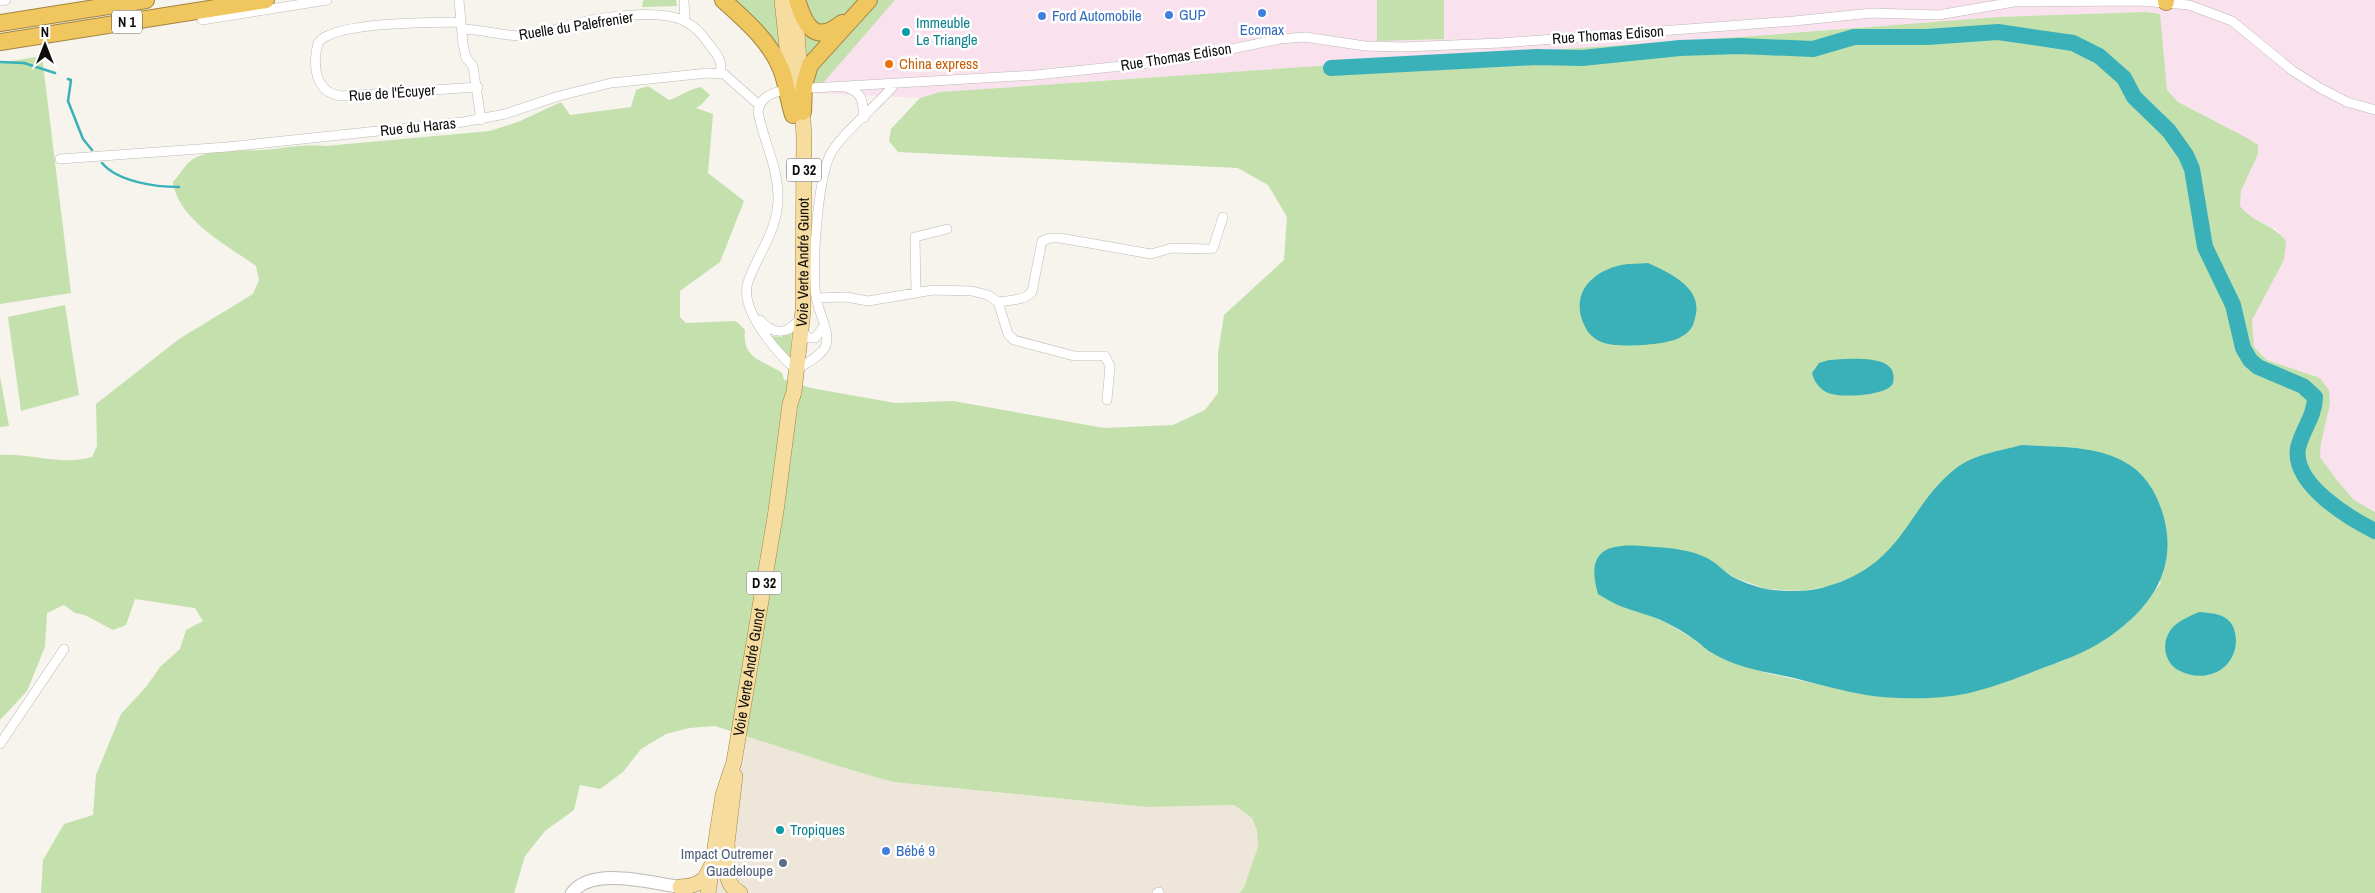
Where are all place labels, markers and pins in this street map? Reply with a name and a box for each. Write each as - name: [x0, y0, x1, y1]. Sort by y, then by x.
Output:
- place label: GUP: [1179, 4, 1206, 25]
- place label: Ford Automobile: [1052, 5, 1142, 26]
- marker: Ecomax: [1256, 7, 1268, 19]
- marker: GUP: [1163, 9, 1175, 21]
- marker: Ford Automobile: [1036, 10, 1048, 22]
- place label: Immeuble Le Triangle: [916, 12, 978, 50]
- place label: Ecomax: [1240, 19, 1285, 40]
- marker: Immeuble Le Triangle: [900, 26, 912, 38]
- place label: China express: [899, 53, 978, 74]
- marker: China express: [883, 58, 895, 70]
- place label: Tropiques: [790, 819, 845, 840]
- marker: Tropiques: [774, 824, 786, 836]
- place label: Bébé 9: [896, 840, 935, 861]
- place label: Impact Outremer Guadeloupe: [681, 843, 773, 881]
- marker: Bébé 9: [880, 845, 892, 857]
- marker: Impact Outremer Guadeloupe: [777, 857, 789, 869]

